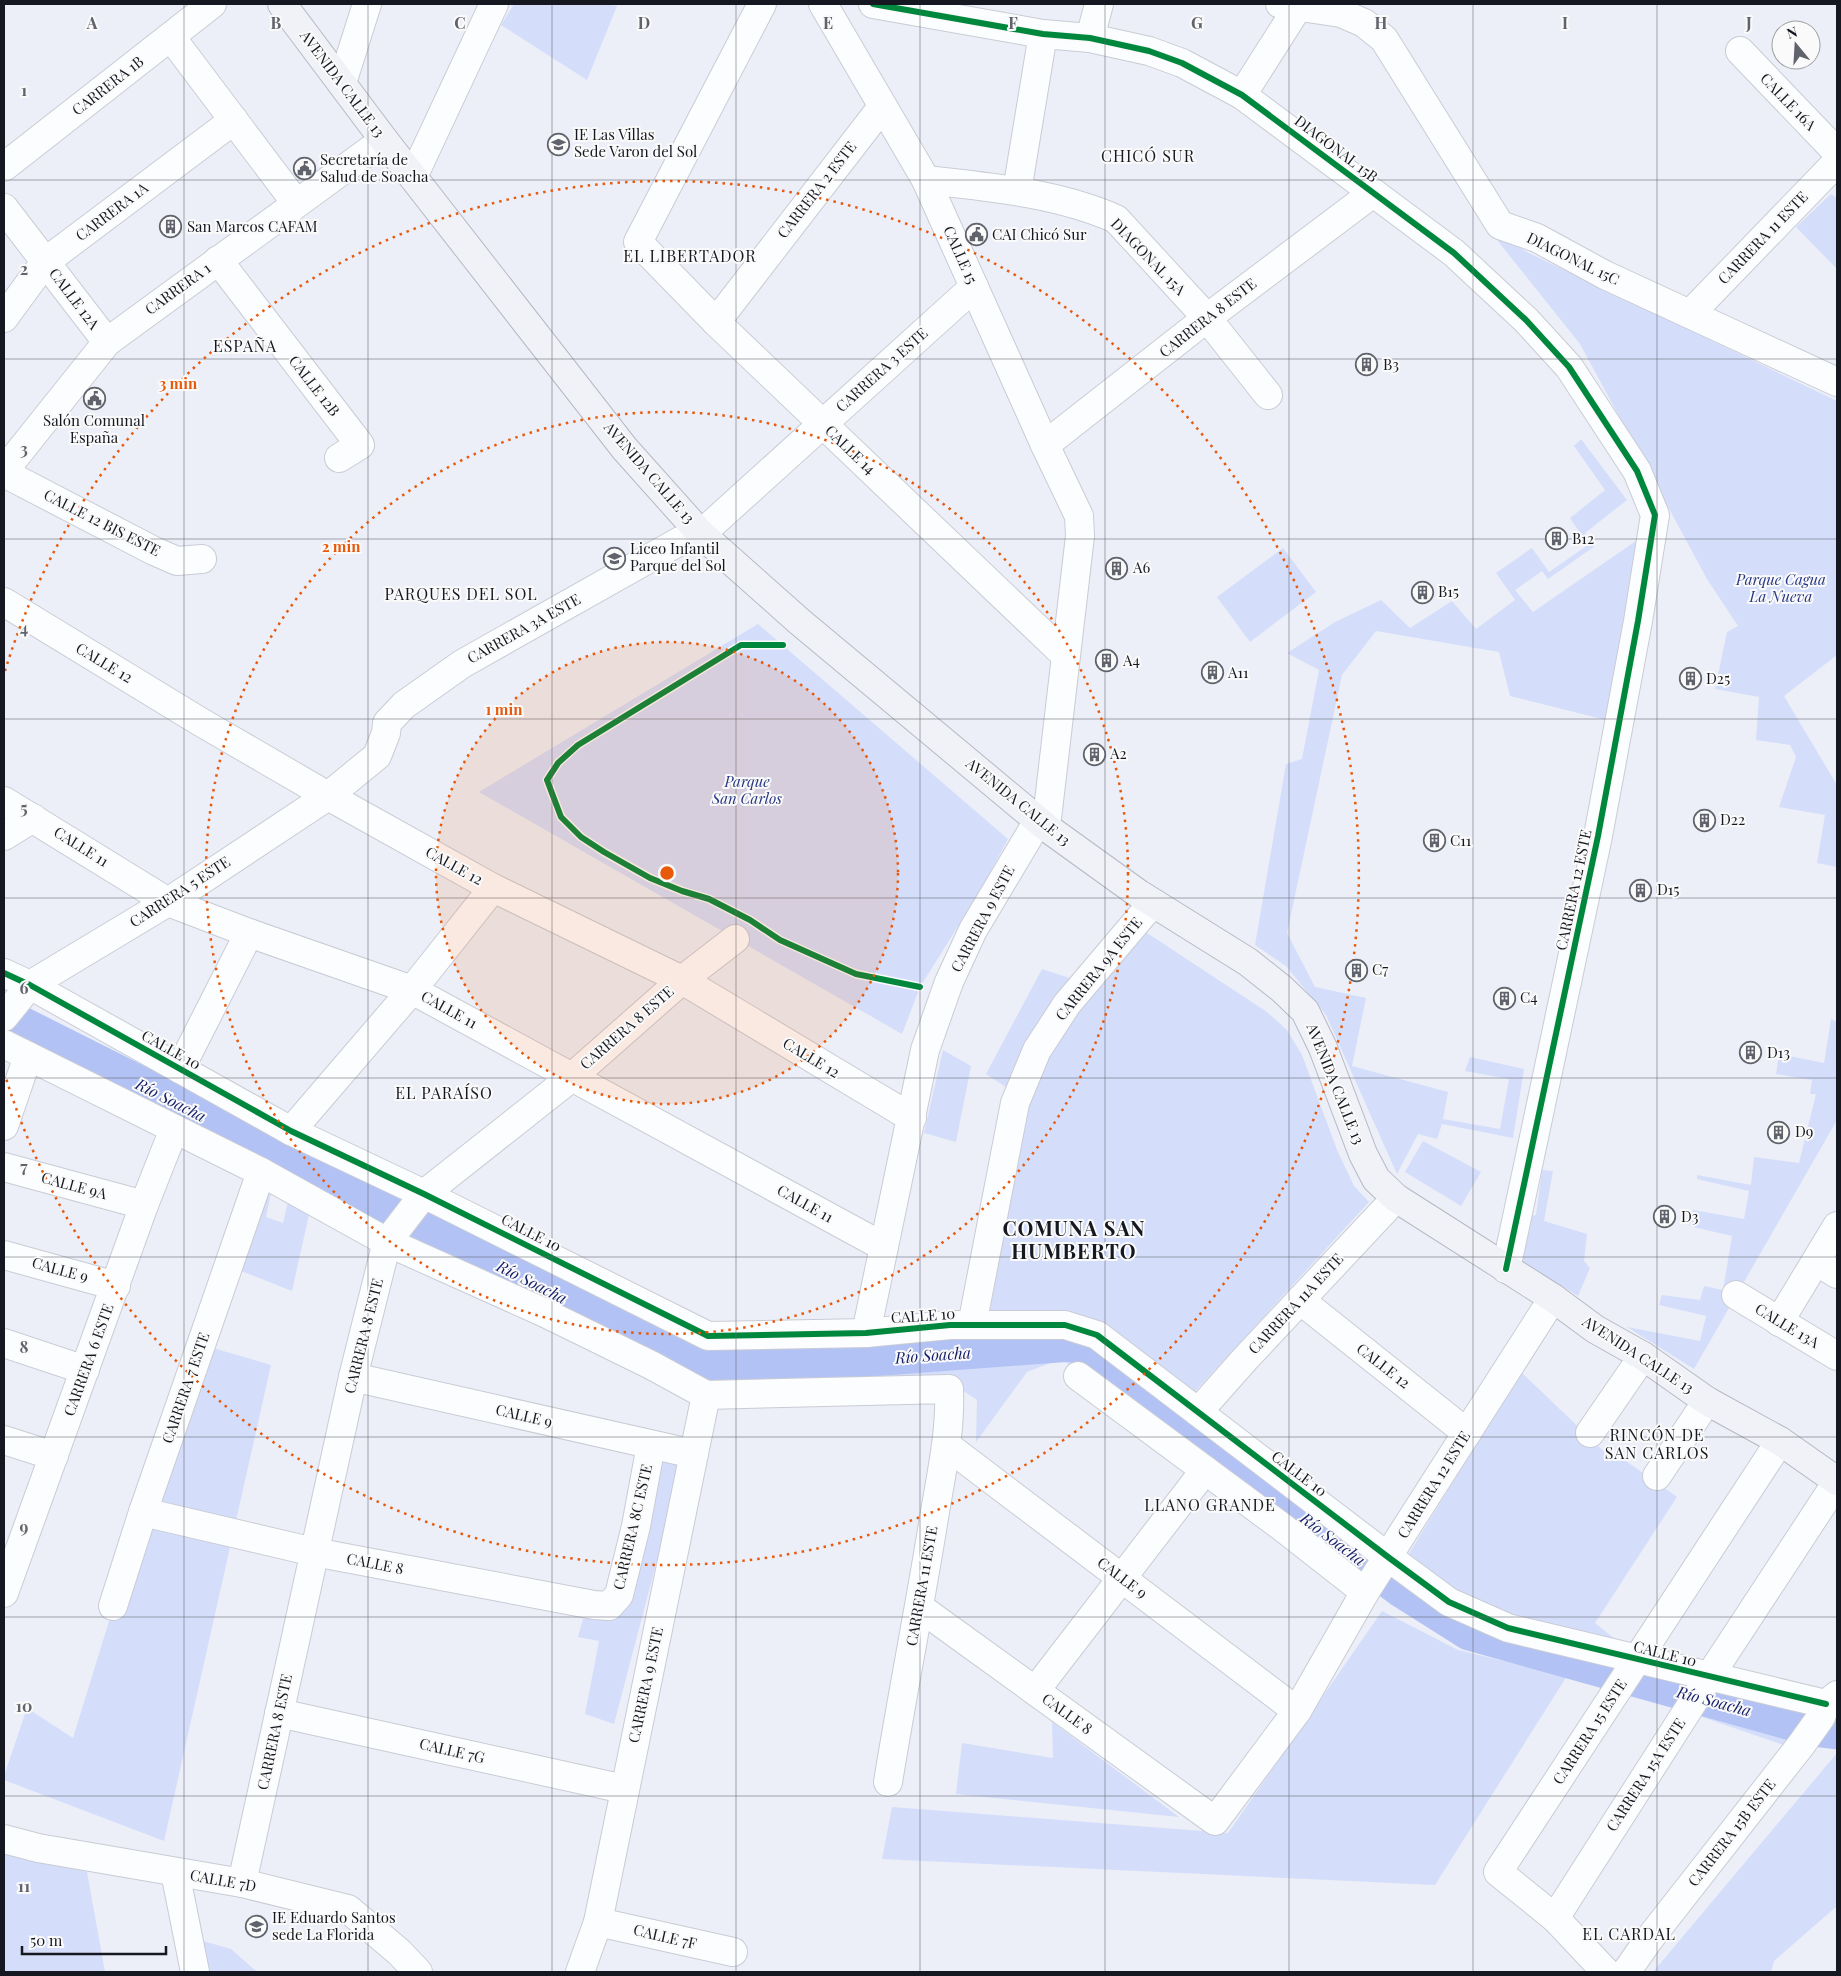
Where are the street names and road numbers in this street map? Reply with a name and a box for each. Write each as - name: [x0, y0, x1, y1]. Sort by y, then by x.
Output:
- street label: AVENIDA CALLE 13: [295, 25, 390, 141]
- street label: CARRERA 1B: [67, 51, 147, 120]
- street label: CALLE 16A: [1756, 68, 1822, 135]
- street label: DIAGONAL 15B: [1291, 110, 1382, 186]
- street label: CARRERA 2 ESTE: [772, 137, 860, 242]
- street label: CARRERA 1A: [71, 177, 152, 245]
- street label: CARRERA 11 ESTE: [1713, 187, 1812, 288]
- street label: DIAGONAL 15A: [1107, 213, 1191, 300]
- street label: CALLE 15: [939, 222, 983, 287]
- street label: DIAGONAL 15C: [1524, 227, 1623, 289]
- street label: CARRERA 1: [141, 257, 215, 319]
- street label: CALLE 12A: [45, 264, 105, 334]
- street label: CARRERA 8 ESTE: [1155, 273, 1260, 361]
- street label: CARRERA 3 ESTE: [831, 323, 932, 416]
- street label: CALLE 12B: [285, 351, 345, 420]
- street label: AVENIDA CALLE 13: [599, 416, 700, 528]
- street label: CALLE 14: [821, 420, 880, 478]
- street label: CALLE 12 BIS ESTE: [41, 484, 164, 560]
- street label: CARRERA 3A ESTE: [463, 589, 584, 668]
- street label: CALLE 12: [72, 637, 137, 687]
- street label: AVENIDA CALLE 13: [962, 752, 1075, 850]
- street label: CALLE 11: [50, 821, 113, 871]
- street label: CARRERA 12 ESTE: [1550, 828, 1596, 952]
- street label: CALLE 12: [422, 841, 487, 889]
- street label: CARRERA 5 ESTE: [125, 851, 234, 931]
- street label: CARRERA 9 ESTE: [946, 862, 1019, 975]
- street label: CARRERA 9A ESTE: [1050, 913, 1146, 1024]
- street label: CARRERA 8 ESTE: [575, 981, 677, 1074]
- street label: CALLE 11: [418, 986, 481, 1033]
- street label: AVENIDA CALLE 13: [1302, 1019, 1369, 1147]
- street label: CALLE 10: [138, 1025, 205, 1074]
- street label: CALLE 12: [779, 1032, 844, 1082]
- street label: CALLE 9A: [39, 1167, 110, 1204]
- street label: CALLE 11: [774, 1180, 837, 1227]
- street label: CALLE 10: [498, 1209, 565, 1256]
- street label: CARRERA 11A ESTE: [1243, 1249, 1347, 1358]
- street label: CALLE 9: [30, 1252, 91, 1286]
- street label: CARRERA 8 ESTE: [339, 1276, 387, 1396]
- street label: CALLE 13A: [1752, 1298, 1824, 1352]
- street label: CARRERA 6 ESTE: [58, 1301, 118, 1419]
- street label: CALLE 10: [890, 1303, 956, 1327]
- street label: AVENIDA CALLE 13: [1578, 1310, 1698, 1398]
- street label: CARRERA 7 ESTE: [157, 1329, 213, 1446]
- street label: CALLE 12: [1353, 1338, 1414, 1392]
- street label: CALLE 9: [494, 1399, 555, 1431]
- street label: CARRERA 12 ESTE: [1392, 1427, 1474, 1542]
- street label: CALLE 10: [1268, 1446, 1331, 1501]
- street label: CARRERA 8C ESTE: [608, 1462, 656, 1592]
- street label: CARRERA 11 ESTE: [901, 1524, 941, 1647]
- street label: CALLE 8: [345, 1548, 406, 1578]
- street label: CALLE 9: [1094, 1552, 1152, 1603]
- street label: CARRERA 9 ESTE: [623, 1625, 667, 1745]
- street label: CALLE 10: [1632, 1636, 1699, 1671]
- street label: CARRERA 8 ESTE: [252, 1672, 296, 1792]
- street label: CARRERA 15 ESTE: [1548, 1675, 1631, 1788]
- street label: CALLE 8: [1038, 1688, 1097, 1738]
- street label: CARRERA 15A ESTE: [1601, 1714, 1689, 1835]
- street label: CALLE 7G: [418, 1733, 487, 1767]
- street label: CARRERA 15B ESTE: [1683, 1774, 1780, 1890]
- street label: CALLE 7D: [188, 1864, 258, 1896]
- street label: CALLE 7F: [631, 1919, 699, 1953]

